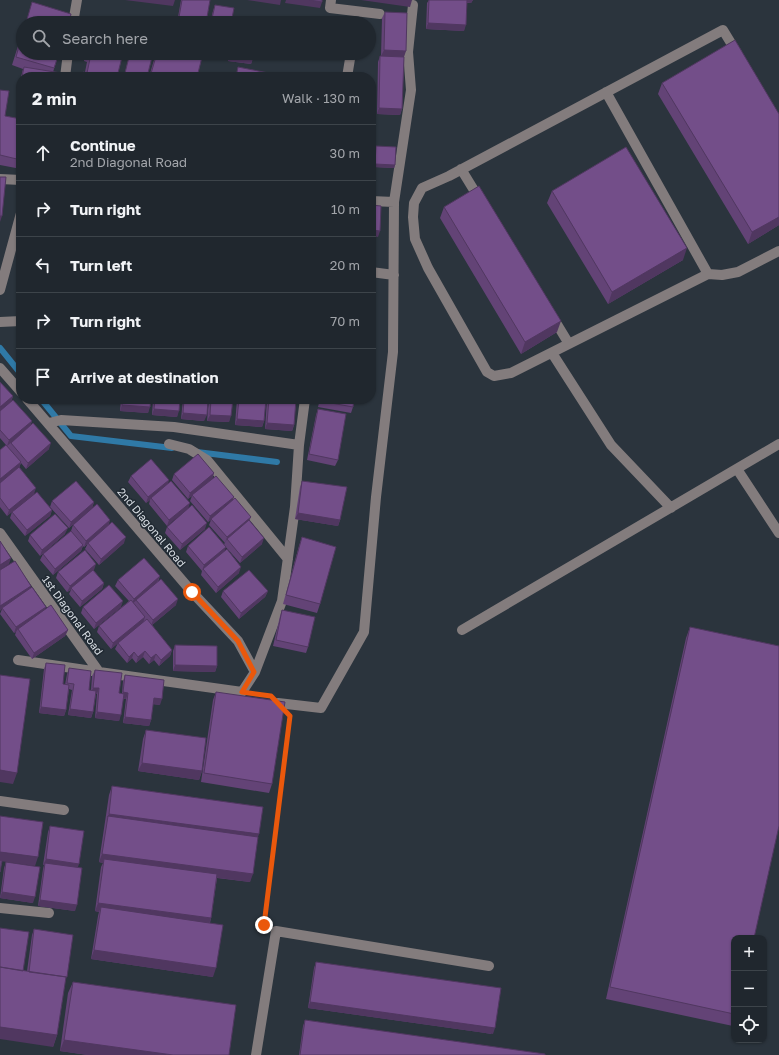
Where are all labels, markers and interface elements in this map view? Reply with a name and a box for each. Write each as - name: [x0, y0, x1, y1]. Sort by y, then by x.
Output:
- search box: [16, 16, 376, 60]
- icon: search: [30, 27, 52, 49]
- text: Search here: [62, 29, 148, 47]
- text: 2 min: [32, 88, 76, 109]
- text: Walk · 130 m: [282, 90, 360, 106]
- text: Continue: [70, 136, 136, 154]
- icon: ahead: [32, 142, 54, 164]
- text: 30 m: [330, 145, 360, 161]
- text: 2nd Diagonal Road: [70, 154, 187, 170]
- icon: right: [32, 198, 54, 220]
- text: Turn right: [70, 200, 141, 218]
- text: 10 m: [331, 201, 360, 217]
- icon: left: [32, 254, 54, 276]
- text: Turn left: [70, 256, 132, 274]
- text: 20 m: [330, 257, 360, 273]
- icon: right: [32, 310, 54, 332]
- text: Turn right: [70, 312, 141, 330]
- text: 70 m: [330, 313, 360, 329]
- icon: arrive: [32, 366, 54, 388]
- text: Arrive at destination: [70, 368, 219, 386]
- street label: 2nd Diagonal Road: [115, 485, 189, 569]
- street label: 1st Diagonal Road: [40, 573, 106, 657]
- route start: [183, 583, 201, 601]
- route end: [255, 916, 273, 934]
- map controls: [731, 935, 767, 1043]
- button: +: [731, 935, 767, 971]
- button: −: [731, 971, 767, 1007]
- button: locate: [731, 1007, 767, 1043]

